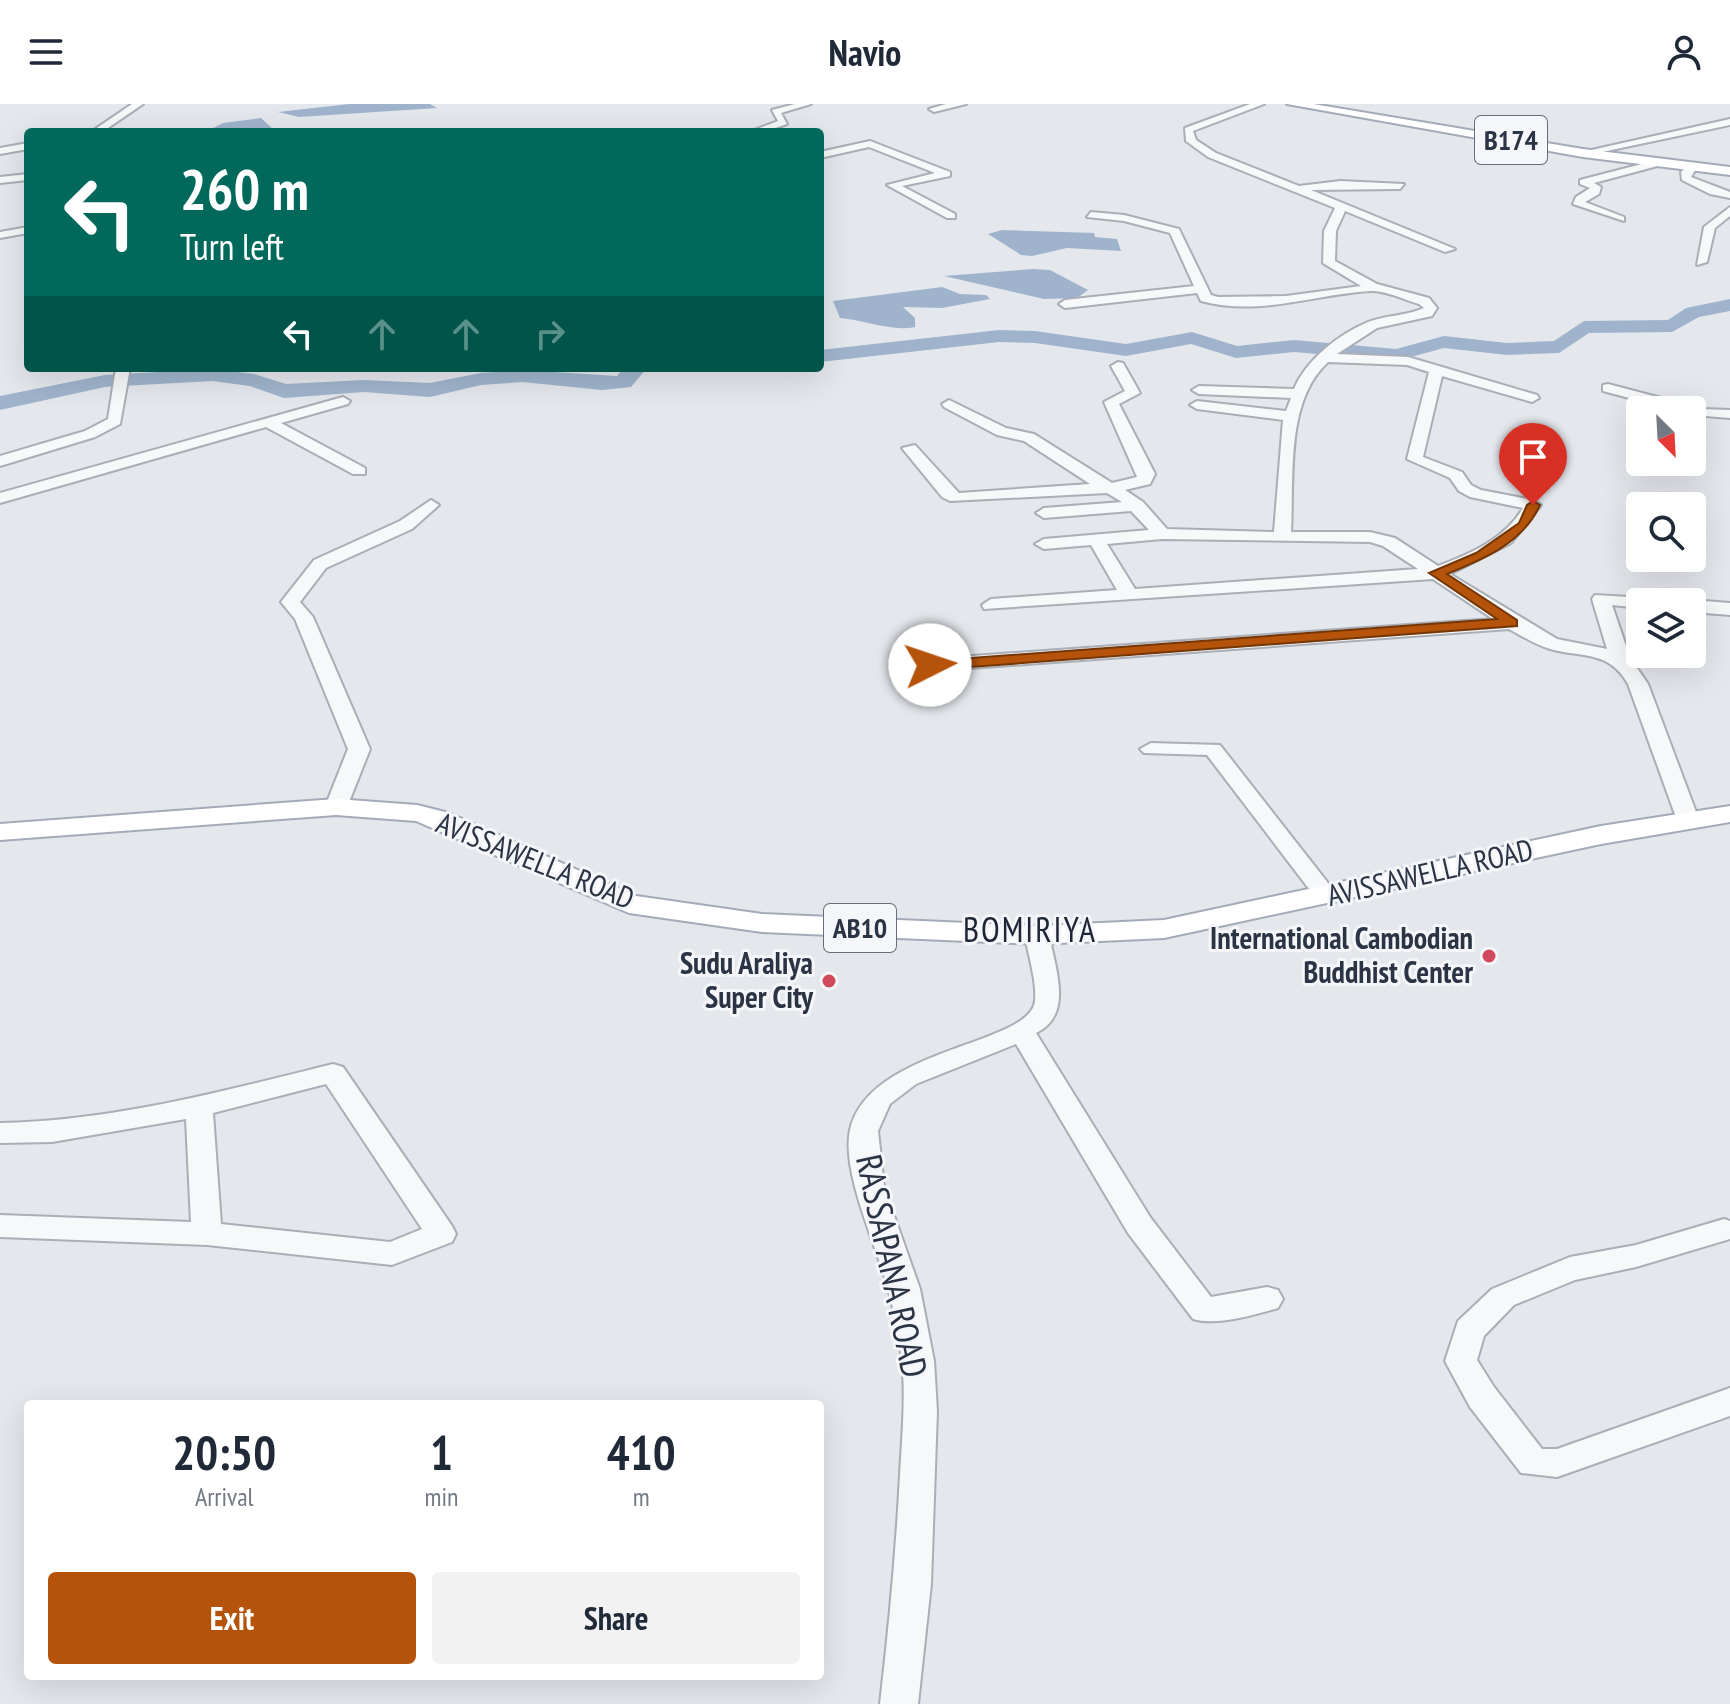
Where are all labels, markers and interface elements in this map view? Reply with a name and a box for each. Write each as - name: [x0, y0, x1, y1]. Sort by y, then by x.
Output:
- text: Navio: [829, 29, 901, 76]
- icon: menu: [24, 30, 68, 74]
- icon: person: [1662, 30, 1706, 74]
- road number: B174: [1475, 116, 1547, 164]
- text: 260 m: [180, 153, 309, 225]
- icon: left: [48, 160, 152, 264]
- text: Turn left: [180, 223, 284, 270]
- icon: left: [276, 312, 320, 356]
- icon: ahead: [360, 312, 404, 356]
- icon: ahead: [444, 312, 488, 356]
- icon: right: [528, 312, 572, 356]
- north arrow: [1626, 396, 1706, 476]
- map controls: [1626, 396, 1706, 668]
- pin: [1499, 423, 1567, 505]
- icon: arrive: [1511, 435, 1555, 479]
- button: search: [1626, 492, 1706, 572]
- button: layers: [1626, 588, 1706, 668]
- position arrow: [888, 623, 972, 707]
- street label: AVISSAWELLA ROAD: [431, 802, 640, 917]
- street label: AVISSAWELLA ROAD: [1323, 829, 1536, 914]
- road number: AB10: [824, 904, 896, 952]
- district label: BOMIRIYA: [963, 907, 1097, 951]
- place label: International Cambodian Buddhist Center: [1210, 918, 1473, 991]
- place label: Sudu Araliya Super City: [680, 943, 814, 1016]
- marker: International Cambodian Buddhist Center: [1480, 947, 1498, 965]
- marker: Sudu Araliya Super City: [820, 972, 838, 990]
- street label: RASSAPANA ROAD: [846, 1150, 939, 1382]
- text: 20:50: [172, 1421, 276, 1483]
- text: 1: [430, 1421, 453, 1483]
- text: 410: [607, 1421, 676, 1483]
- text: Arrival: [195, 1480, 254, 1513]
- text: min: [424, 1480, 458, 1513]
- text: m: [633, 1480, 650, 1513]
- button: Exit: [48, 1572, 416, 1664]
- button: Share: [432, 1572, 800, 1664]

